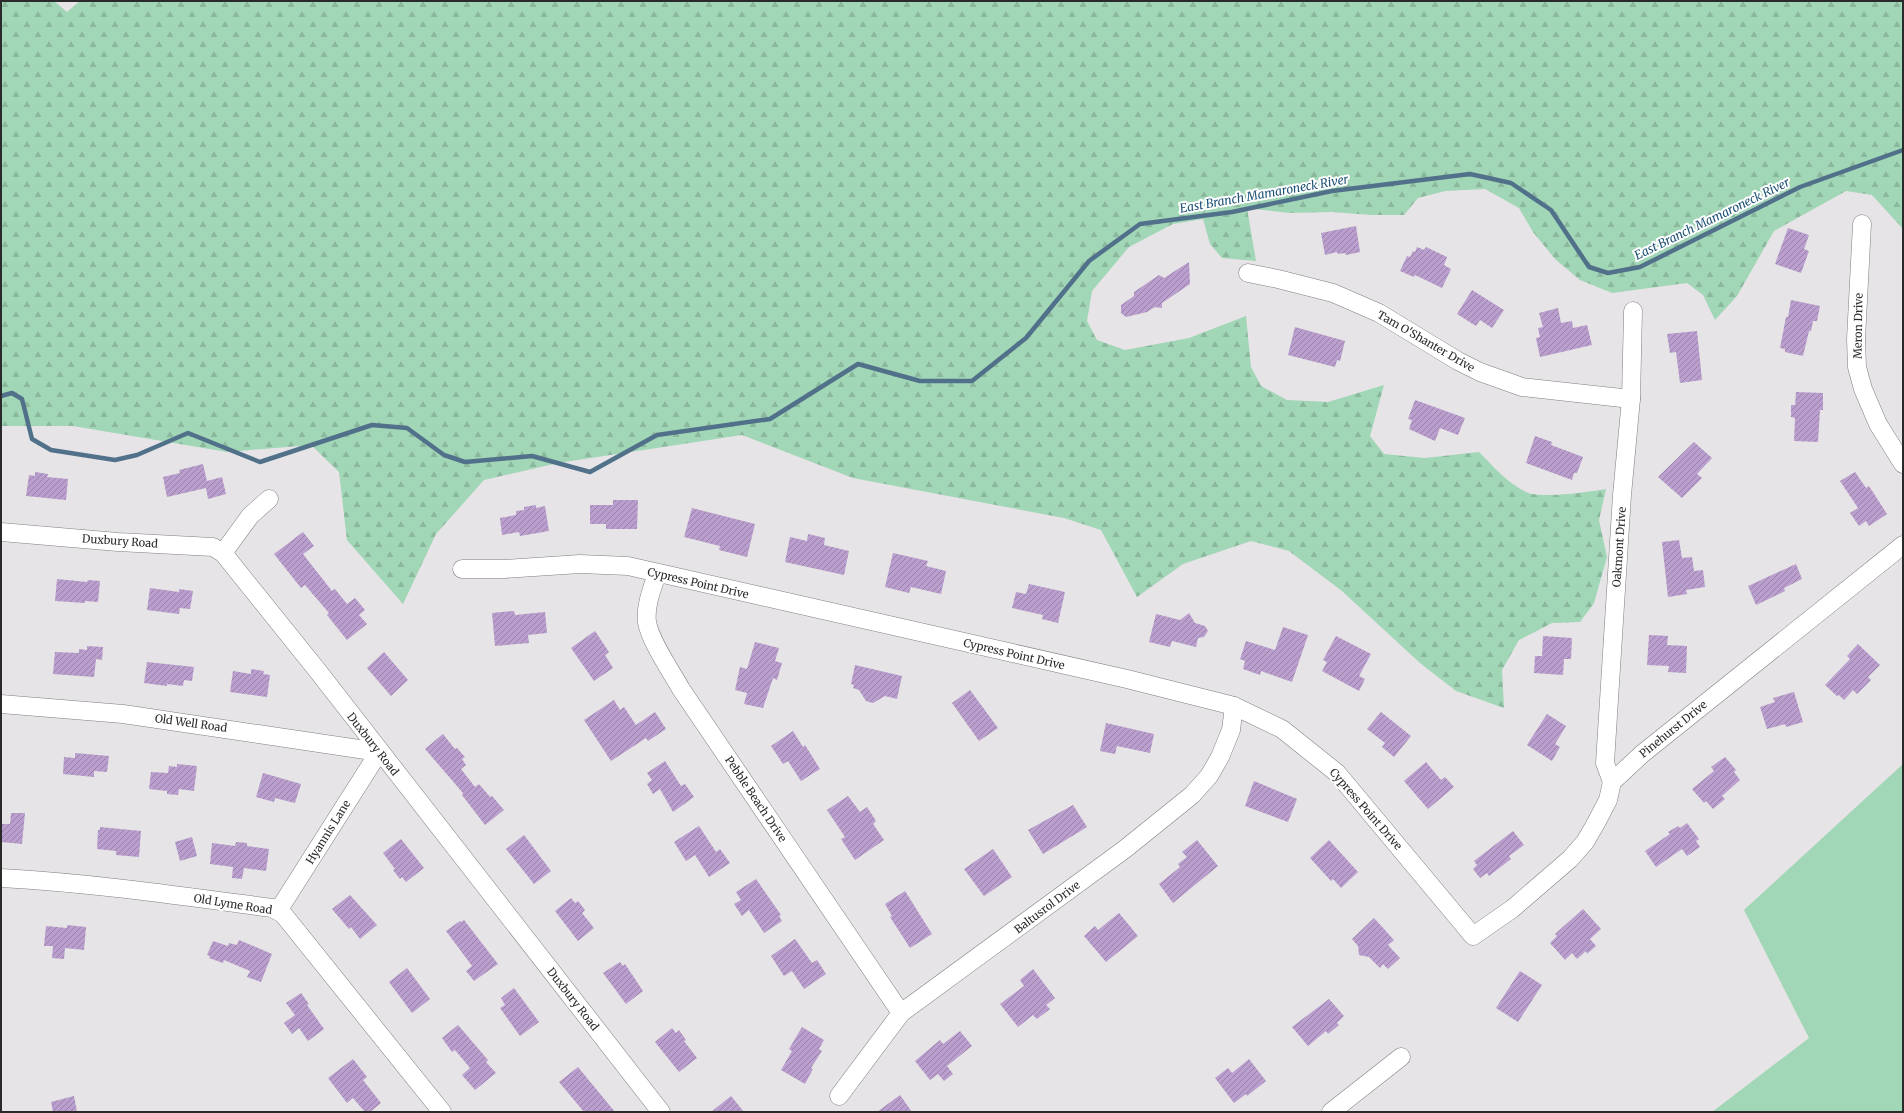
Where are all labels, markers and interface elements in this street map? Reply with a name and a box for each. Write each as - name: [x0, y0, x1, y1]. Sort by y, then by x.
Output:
- water label: East Branch Mamaroneck River: [1179, 171, 1350, 216]
- water label: East Branch Mamaroneck River: [1632, 174, 1793, 263]
- street label: Meron Drive: [1850, 293, 1866, 359]
- street label: Tam O'Shanter Drive: [1375, 307, 1477, 375]
- street label: Oakmont Drive: [1609, 506, 1629, 588]
- street label: Duxbury Road: [82, 531, 159, 551]
- street label: Cypress Point Drive: [646, 565, 750, 602]
- street label: Cypress Point Drive: [962, 636, 1066, 673]
- street label: Pinehurst Drive: [1636, 697, 1710, 761]
- street label: Duxbury Road: [344, 710, 402, 779]
- street label: Old Well Road: [154, 711, 228, 735]
- street label: Pebble Beach Drive: [722, 753, 790, 845]
- street label: Cypress Point Drive: [1327, 765, 1405, 853]
- street label: Hyannis Lane: [303, 797, 353, 867]
- street label: Baltusrol Drive: [1011, 878, 1083, 936]
- street label: Old Lyme Road: [193, 891, 274, 917]
- street label: Duxbury Road: [544, 965, 602, 1034]

